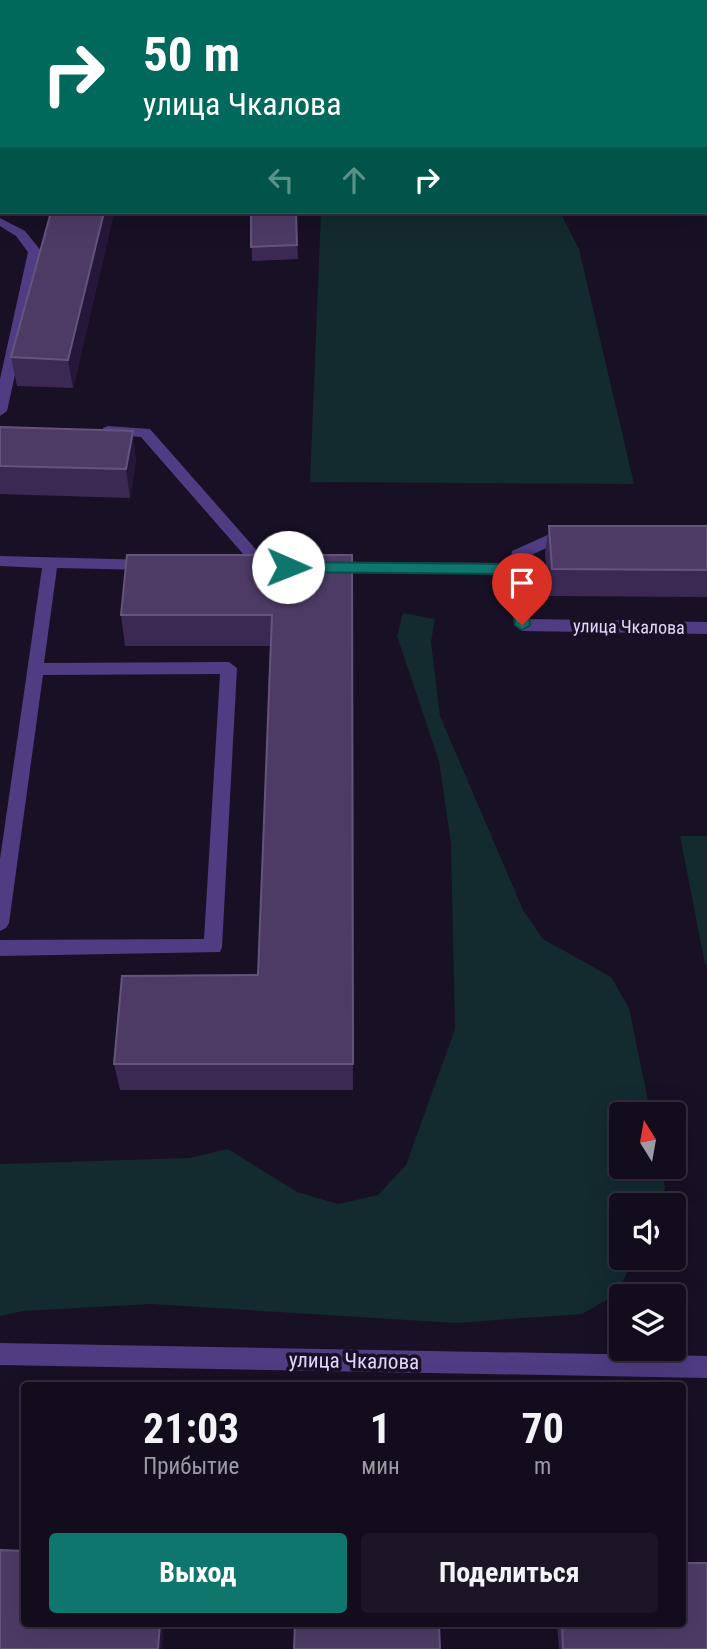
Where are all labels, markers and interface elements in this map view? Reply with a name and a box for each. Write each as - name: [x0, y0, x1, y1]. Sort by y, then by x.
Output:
- text: 50 m: [143, 26, 240, 83]
- icon: right: [28, 28, 119, 119]
- text: улица Чкалова: [143, 85, 342, 123]
- icon: left: [262, 161, 300, 199]
- icon: ahead: [335, 161, 373, 199]
- icon: right: [408, 161, 446, 199]
- position arrow: [251, 530, 325, 604]
- pin: [492, 553, 552, 625]
- icon: arrive: [503, 564, 541, 602]
- street label: улица Чкалова: [573, 615, 685, 638]
- north arrow: [609, 1102, 686, 1180]
- map controls: [609, 1102, 686, 1361]
- button: sound: [609, 1193, 686, 1270]
- button: layers: [609, 1284, 686, 1361]
- street label: улица Чкалова: [289, 1348, 419, 1374]
- text: 21:03: [143, 1404, 239, 1453]
- text: 1: [370, 1404, 391, 1453]
- text: 70: [522, 1404, 564, 1453]
- text: Прибытие: [143, 1453, 239, 1480]
- text: мин: [361, 1453, 400, 1480]
- text: m: [534, 1453, 551, 1480]
- button: Выход: [49, 1533, 347, 1613]
- button: Поделиться: [361, 1533, 658, 1613]

